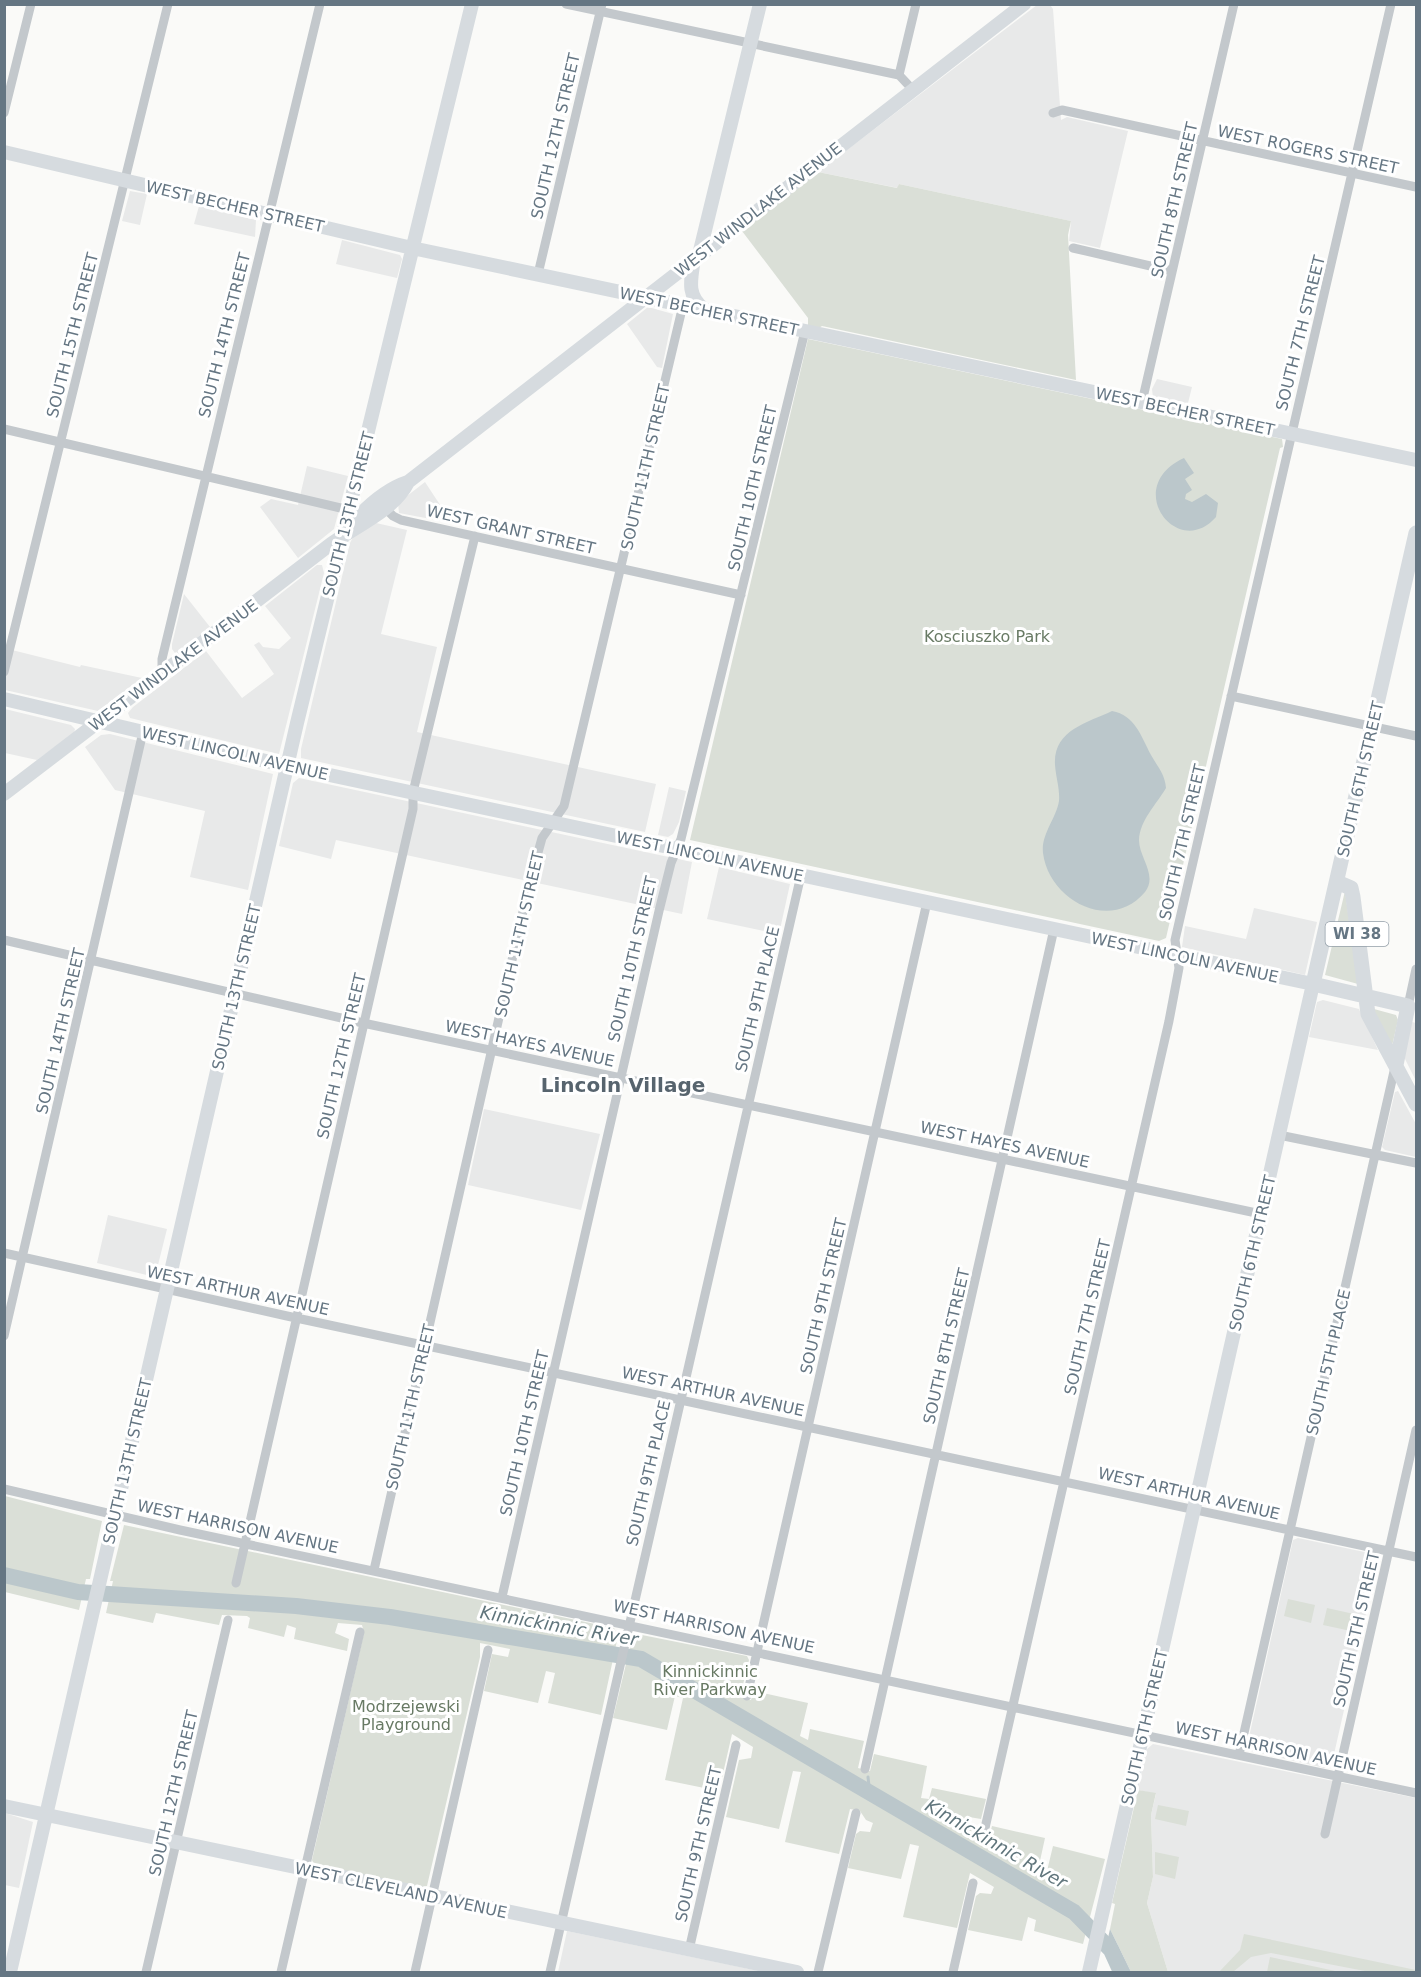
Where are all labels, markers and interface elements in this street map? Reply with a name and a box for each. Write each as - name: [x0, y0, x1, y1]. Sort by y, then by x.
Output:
- street label: SOUTH 12TH STREET: [527, 51, 584, 221]
- street label: SOUTH 8TH STREET: [1147, 120, 1202, 280]
- street label: WEST ROGERS STREET: [1216, 121, 1400, 178]
- street label: WEST WINDLAKE AVENUE: [671, 138, 846, 280]
- street label: WEST BECHER STREET: [144, 177, 326, 236]
- street label: SOUTH 15TH STREET: [43, 250, 102, 420]
- street label: SOUTH 14TH STREET: [195, 250, 254, 420]
- street label: SOUTH 7TH STREET: [1272, 253, 1329, 413]
- street label: WEST BECHER STREET: [618, 283, 800, 340]
- street label: SOUTH 11TH STREET: [617, 382, 674, 552]
- street label: WEST BECHER STREET: [1094, 383, 1276, 440]
- street label: SOUTH 10TH STREET: [724, 403, 781, 573]
- street label: SOUTH 13TH STREET: [319, 429, 378, 599]
- street label: WEST GRANT STREET: [425, 501, 597, 558]
- street label: WEST WINDLAKE AVENUE: [85, 596, 261, 735]
- park label: Kosciuszko Park: [924, 627, 1051, 646]
- street label: SOUTH 6TH STREET: [1333, 699, 1388, 859]
- street label: WEST LINCOLN AVENUE: [140, 723, 330, 784]
- street label: SOUTH 7TH STREET: [1155, 762, 1210, 922]
- street label: WEST LINCOLN AVENUE: [614, 827, 805, 886]
- street label: SOUTH 11TH STREET: [491, 849, 548, 1019]
- street label: SOUTH 10TH STREET: [604, 874, 661, 1044]
- street label: SOUTH 13TH STREET: [208, 902, 265, 1072]
- road number: WI 38: [1326, 922, 1388, 946]
- street label: SOUTH 9TH PLACE: [731, 924, 784, 1074]
- street label: WEST LINCOLN AVENUE: [1089, 928, 1280, 987]
- street label: SOUTH 14TH STREET: [32, 946, 89, 1116]
- street label: SOUTH 12TH STREET: [313, 971, 370, 1141]
- street label: WEST HAYES AVENUE: [444, 1016, 616, 1071]
- district label: Lincoln Village: [541, 1073, 705, 1097]
- street label: WEST HAYES AVENUE: [919, 1117, 1091, 1172]
- street label: SOUTH 6TH STREET: [1225, 1173, 1280, 1333]
- street label: SOUTH 9TH STREET: [796, 1216, 851, 1376]
- street label: SOUTH 7TH STREET: [1060, 1237, 1115, 1397]
- street label: WEST ARTHUR AVENUE: [145, 1262, 331, 1319]
- street label: SOUTH 8TH STREET: [919, 1266, 974, 1426]
- street label: SOUTH 5TH PLACE: [1302, 1287, 1355, 1437]
- street label: SOUTH 11TH STREET: [382, 1322, 439, 1492]
- street label: SOUTH 10TH STREET: [496, 1348, 553, 1518]
- street label: WEST ARTHUR AVENUE: [620, 1363, 806, 1420]
- street label: SOUTH 13TH STREET: [99, 1376, 156, 1546]
- street label: SOUTH 9TH PLACE: [622, 1398, 675, 1548]
- street label: WEST ARTHUR AVENUE: [1096, 1463, 1282, 1524]
- street label: WEST HARRISON AVENUE: [135, 1496, 340, 1557]
- street label: SOUTH 5TH STREET: [1329, 1549, 1384, 1709]
- street label: WEST HARRISON AVENUE: [611, 1596, 816, 1657]
- water label: Kinnickinnic River: [478, 1601, 641, 1650]
- street label: SOUTH 6TH STREET: [1117, 1647, 1172, 1807]
- park label: Kinnickinnic River Parkway: [653, 1662, 767, 1699]
- park label: Modrzejewski Playground: [352, 1697, 460, 1734]
- street label: SOUTH 12TH STREET: [145, 1708, 202, 1878]
- street label: WEST HARRISON AVENUE: [1173, 1718, 1378, 1779]
- street label: SOUTH 9TH STREET: [671, 1764, 726, 1924]
- water label: Kinnickinnic River: [922, 1794, 1072, 1893]
- street label: WEST CLEVELAND AVENUE: [293, 1859, 509, 1922]

